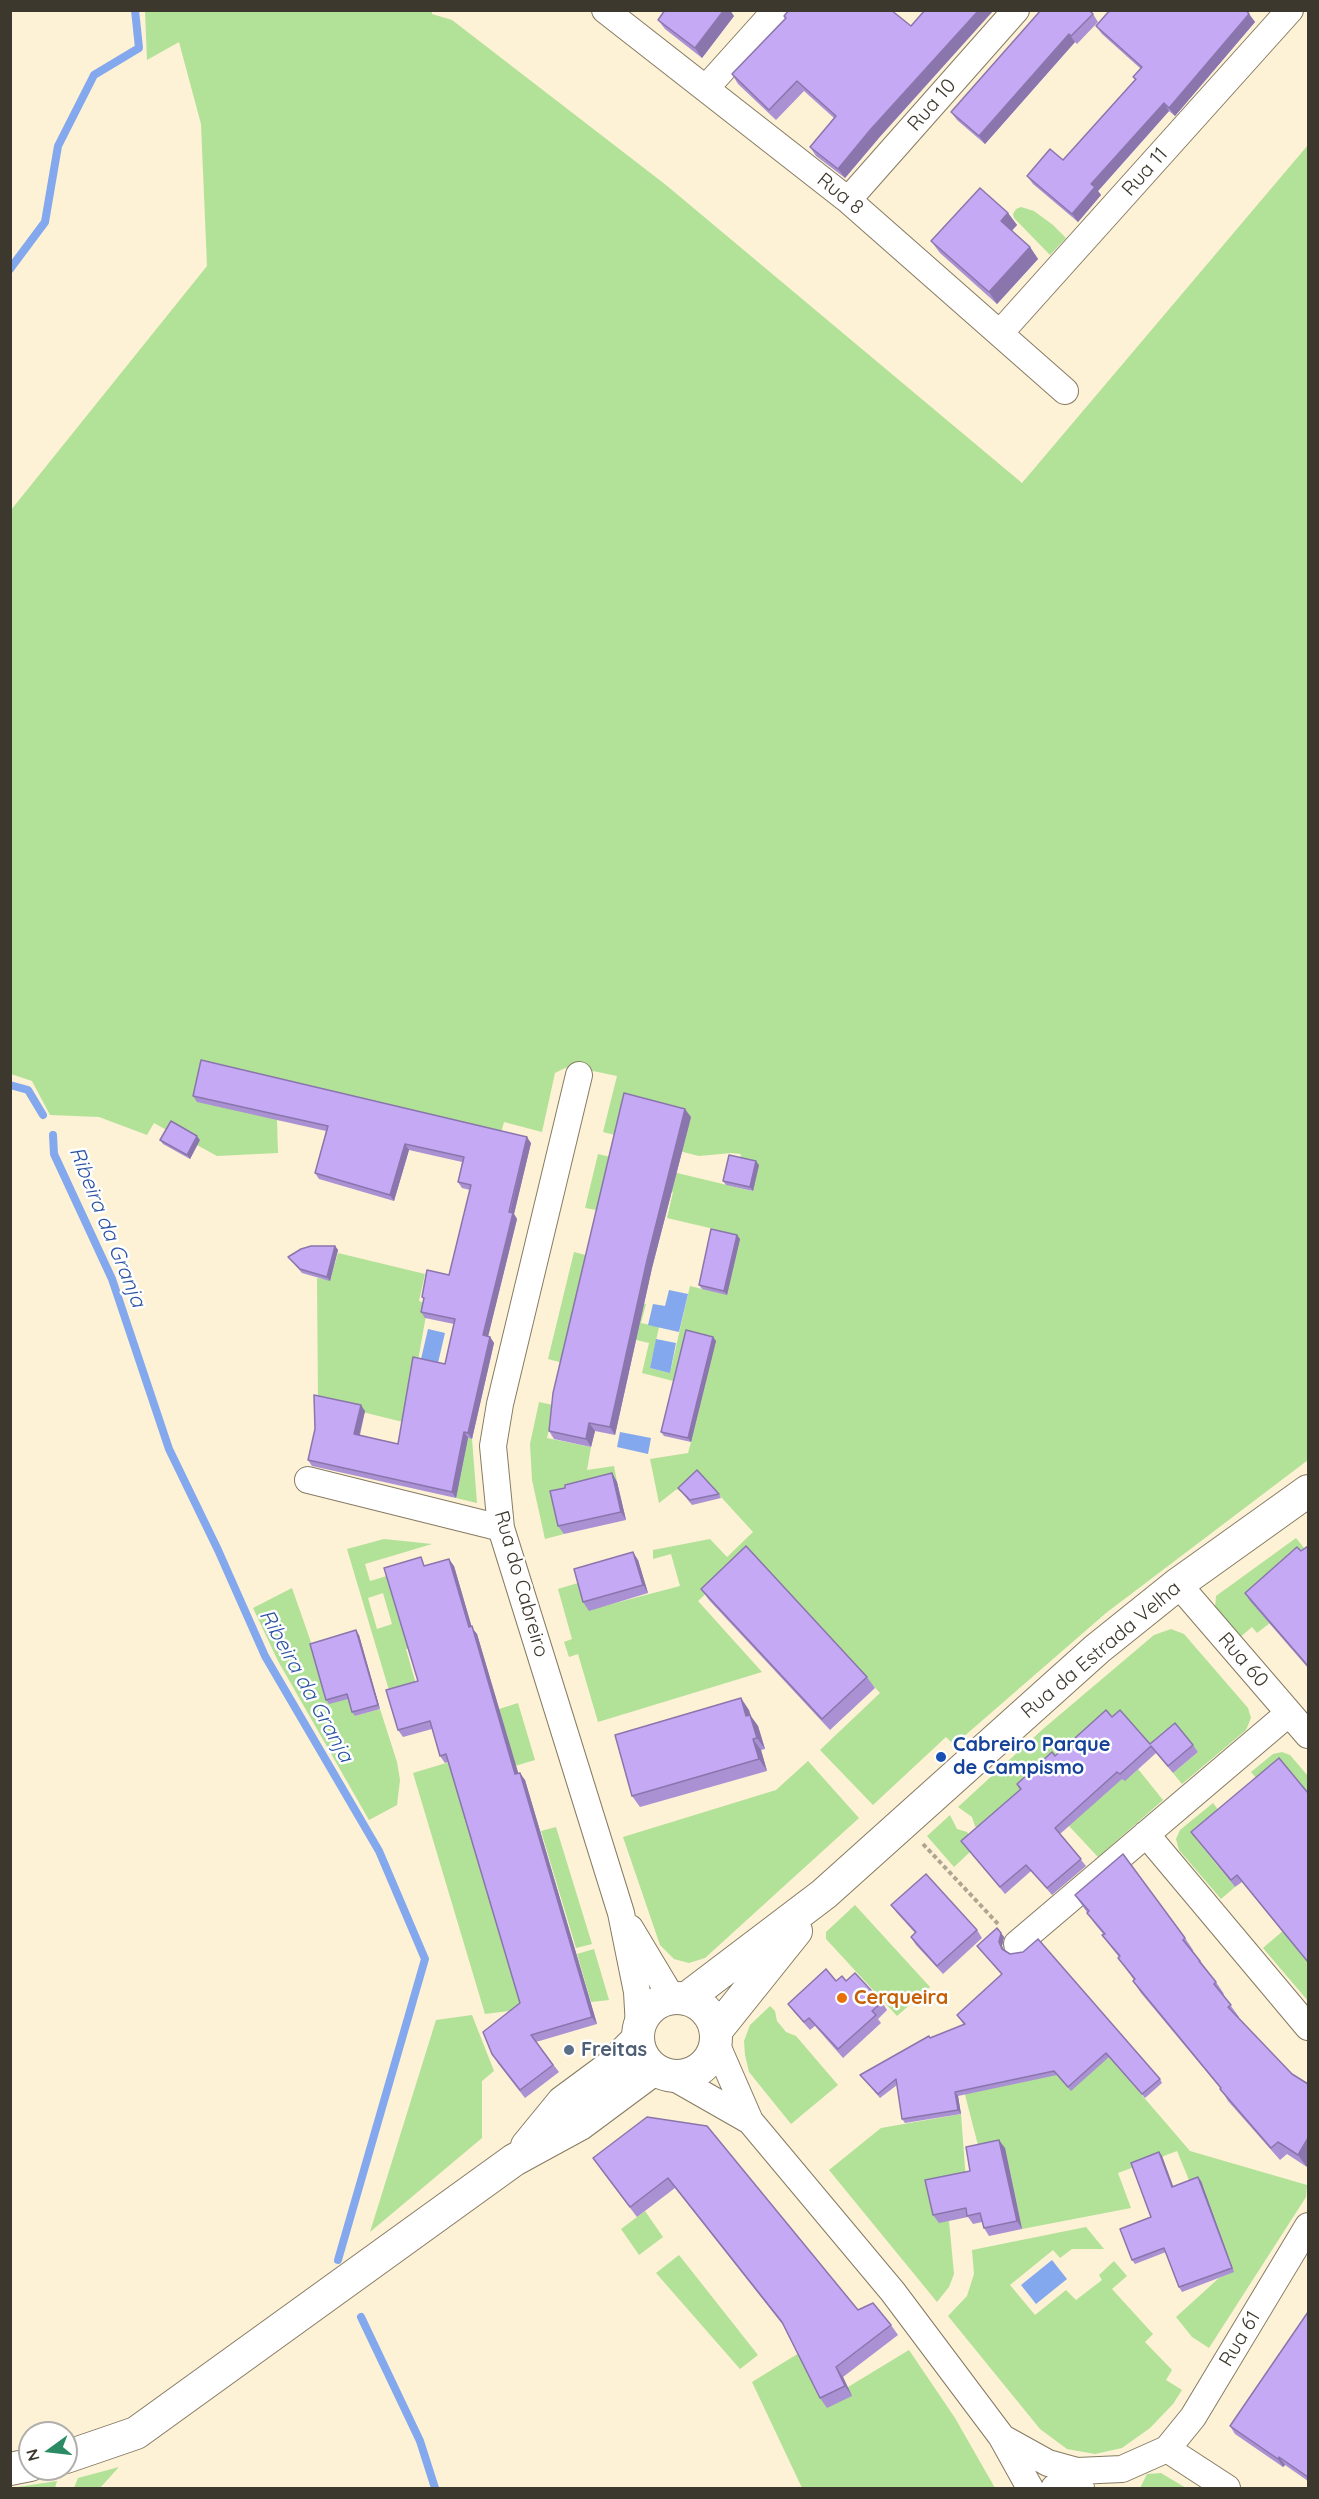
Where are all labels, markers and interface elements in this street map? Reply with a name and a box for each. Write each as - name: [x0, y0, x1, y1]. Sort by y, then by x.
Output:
- street label: Rua 10: [903, 74, 961, 136]
- street label: Rua 11: [1117, 143, 1173, 201]
- street label: Rua 8: [812, 168, 868, 220]
- water label: Ribeira da Granja: [63, 1143, 151, 1311]
- street label: Rua do Cabreiro: [489, 1508, 553, 1660]
- street label: Rua da Estrada Velha: [1016, 1576, 1186, 1724]
- water label: Ribeira da Granja: [254, 1605, 358, 1767]
- street label: Rua 60: [1213, 1628, 1273, 1692]
- place label: Cabreiro Parque de Campismo: [953, 1733, 1111, 1780]
- marker: Cabreiro Parque de Campismo: [934, 1750, 948, 1764]
- place label: Cerqueira: [854, 1986, 948, 2010]
- marker: Cerqueira: [835, 1991, 849, 2005]
- place label: Freitas: [581, 2038, 647, 2062]
- marker: Freitas: [562, 2043, 576, 2057]
- street label: Rua 61: [1214, 2307, 1266, 2371]
- north arrow: [18, 2421, 78, 2481]
- text: N: [21, 2447, 44, 2463]

